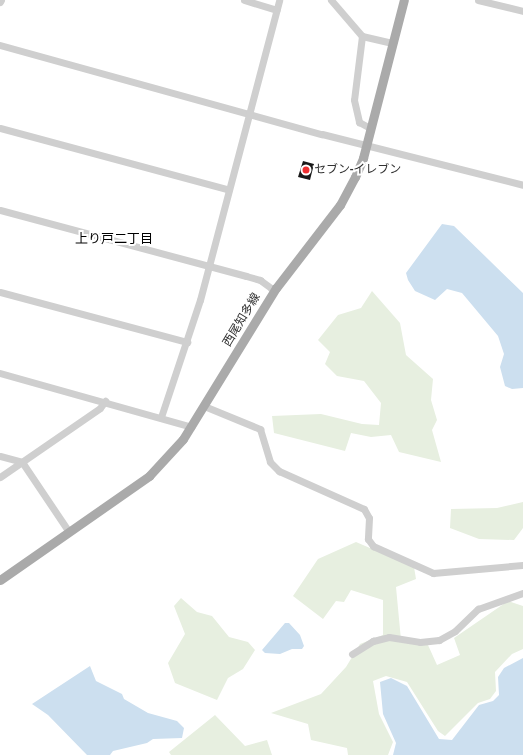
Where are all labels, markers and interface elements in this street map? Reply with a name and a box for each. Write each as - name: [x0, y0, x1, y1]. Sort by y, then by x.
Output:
- place label: セブン-イレブン: [314, 163, 401, 177]
- marker: セブン-イレブン: [301, 165, 311, 175]
- district label: 上り戸二丁目: [75, 231, 153, 247]
- street label: 西尾知多線: [220, 291, 264, 349]

